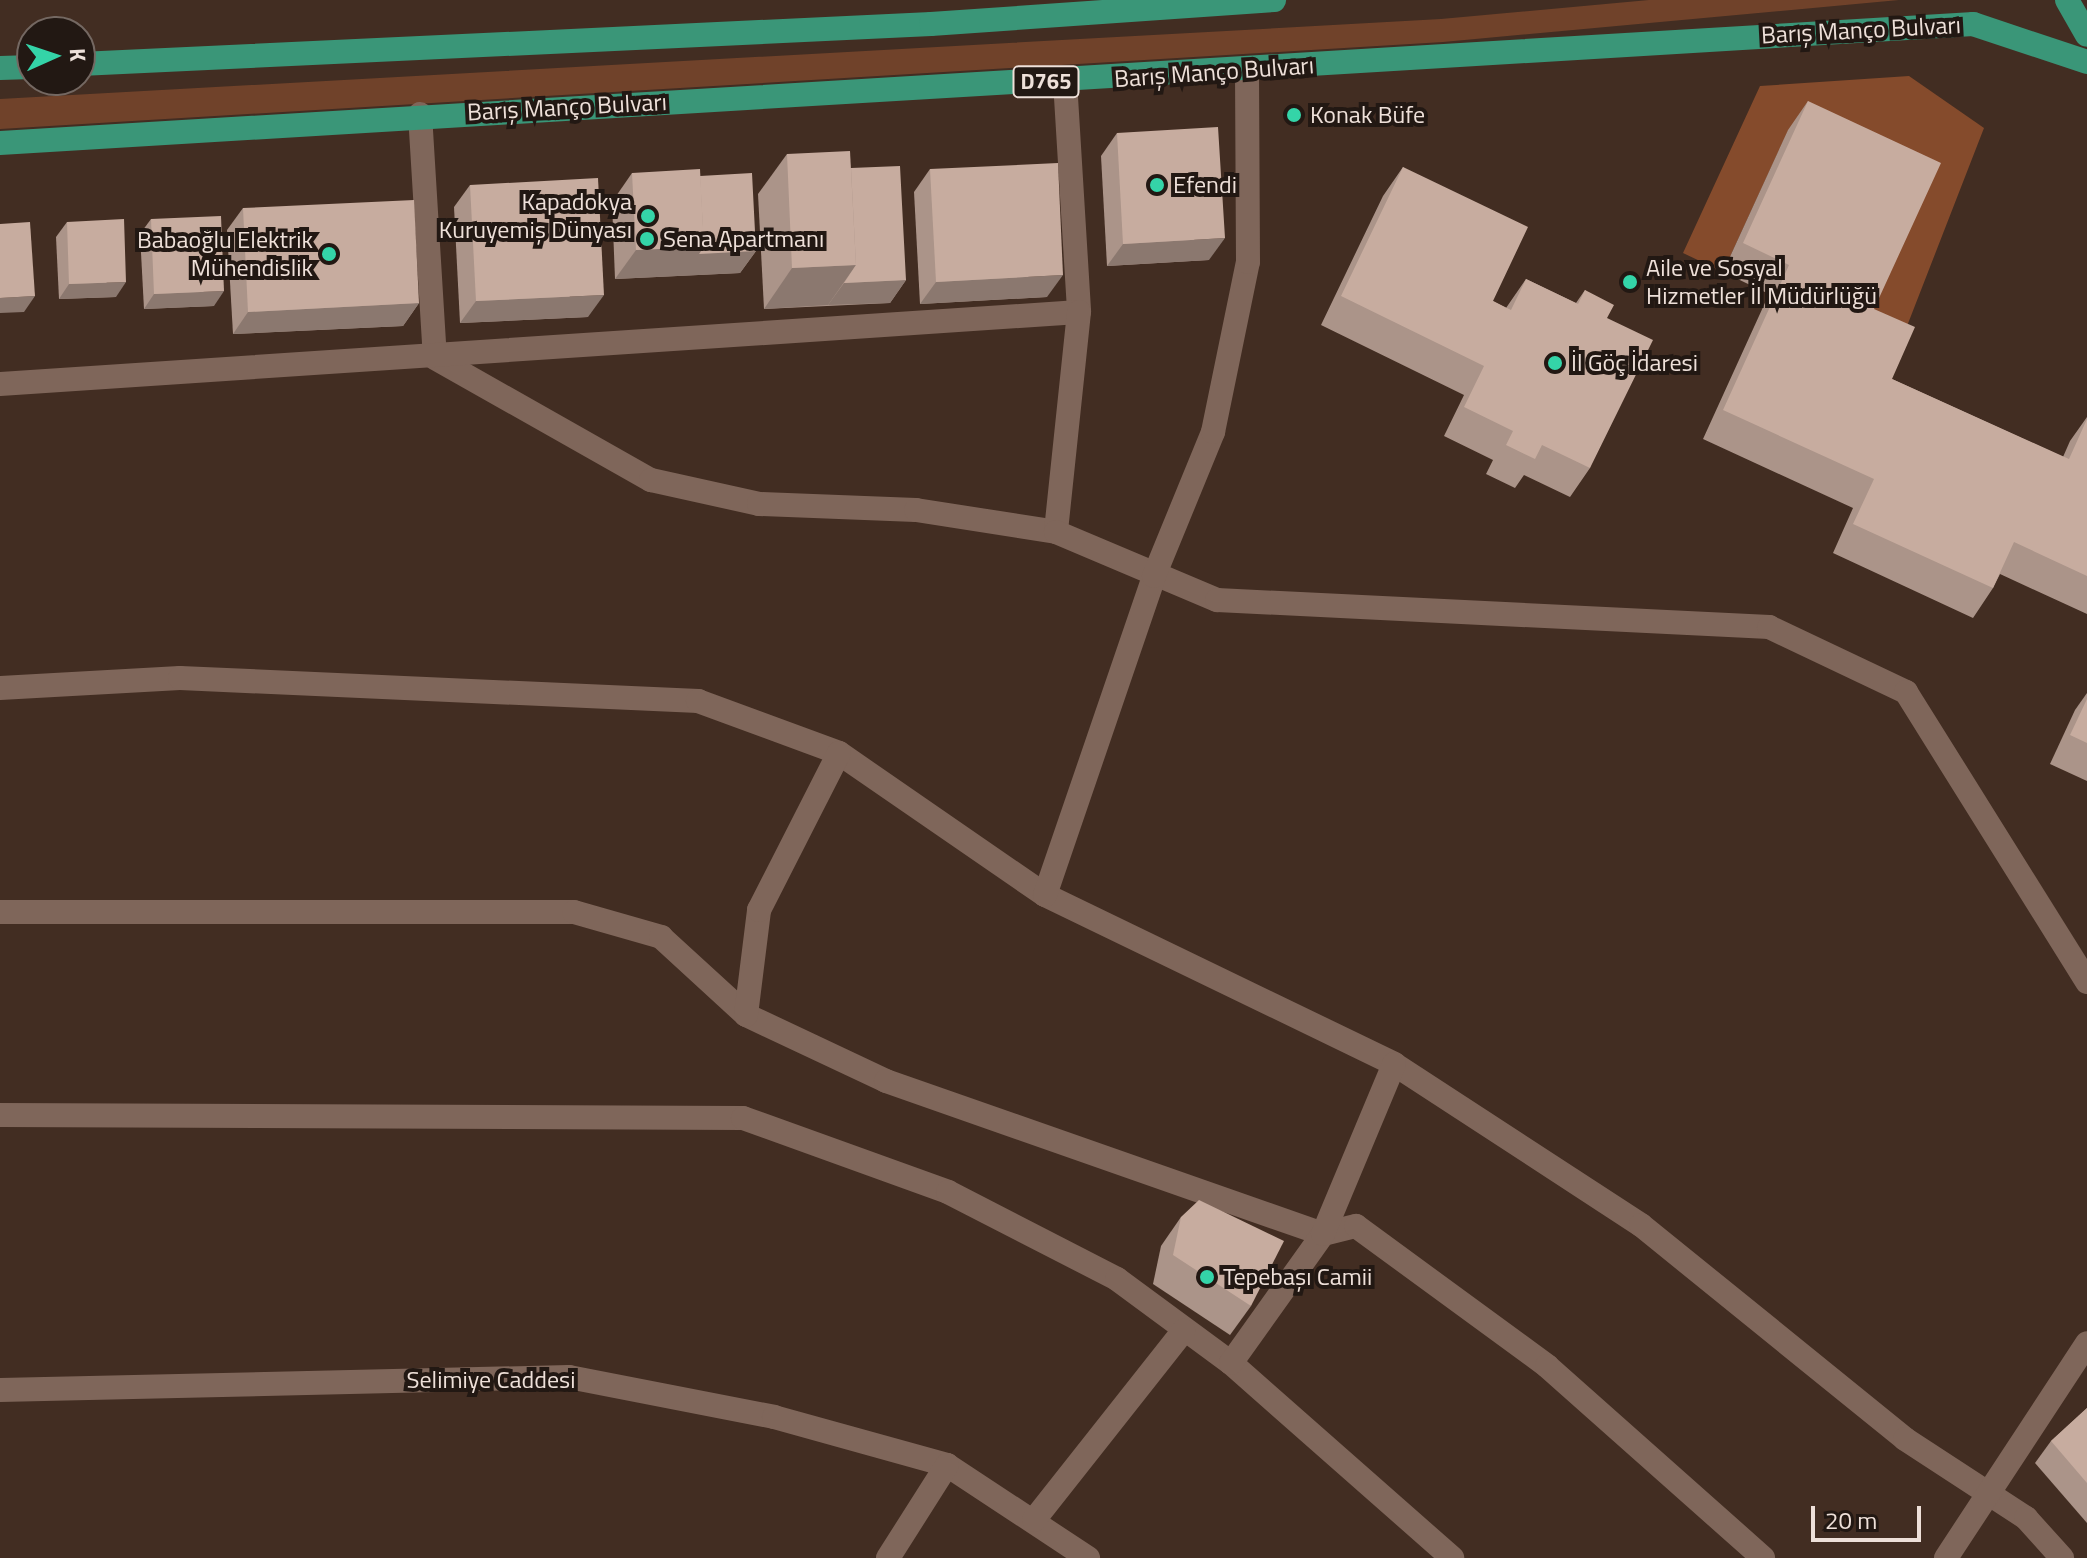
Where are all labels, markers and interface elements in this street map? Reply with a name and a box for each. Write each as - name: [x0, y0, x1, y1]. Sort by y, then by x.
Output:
- street label: Barış Manço Bulvarı: [1760, 10, 1962, 50]
- north arrow: [16, 16, 96, 96]
- text: K: [61, 47, 95, 62]
- street label: Barış Manço Bulvarı: [1113, 51, 1315, 93]
- road number: D765: [1012, 64, 1080, 100]
- street label: Barış Manço Bulvarı: [466, 87, 668, 127]
- place label: Konak Büfe: [1310, 101, 1425, 129]
- marker: Konak Büfe: [1285, 106, 1303, 124]
- place label: Efendi: [1173, 171, 1237, 199]
- marker: Efendi: [1148, 176, 1166, 194]
- place label: Kapadokya Kuruyemiş Dünyası: [439, 188, 632, 244]
- marker: Kapadokya Kuruyemiş Dünyası: [639, 207, 657, 225]
- place label: Sena Apartmanı: [663, 225, 824, 253]
- place label: Babaoğlu Elektrik Mühendislik: [137, 226, 313, 282]
- marker: Sena Apartmanı: [638, 230, 656, 248]
- marker: Babaoğlu Elektrik Mühendislik: [320, 245, 338, 263]
- place label: Aile ve Sosyal Hizmetler İl Müdürlüğü: [1646, 254, 1877, 310]
- marker: Aile ve Sosyal Hizmetler İl Müdürlüğü: [1621, 273, 1639, 291]
- place label: İl Göç İdaresi: [1571, 349, 1698, 377]
- marker: İl Göç İdaresi: [1546, 354, 1564, 372]
- place label: Tepebaşı Camii: [1223, 1263, 1372, 1291]
- marker: Tepebaşı Camii: [1198, 1268, 1216, 1286]
- street label: Selimiye Caddesi: [406, 1366, 576, 1394]
- scale bar: [1815, 1490, 1925, 1540]
- text: 20 m: [1825, 1502, 1877, 1538]

